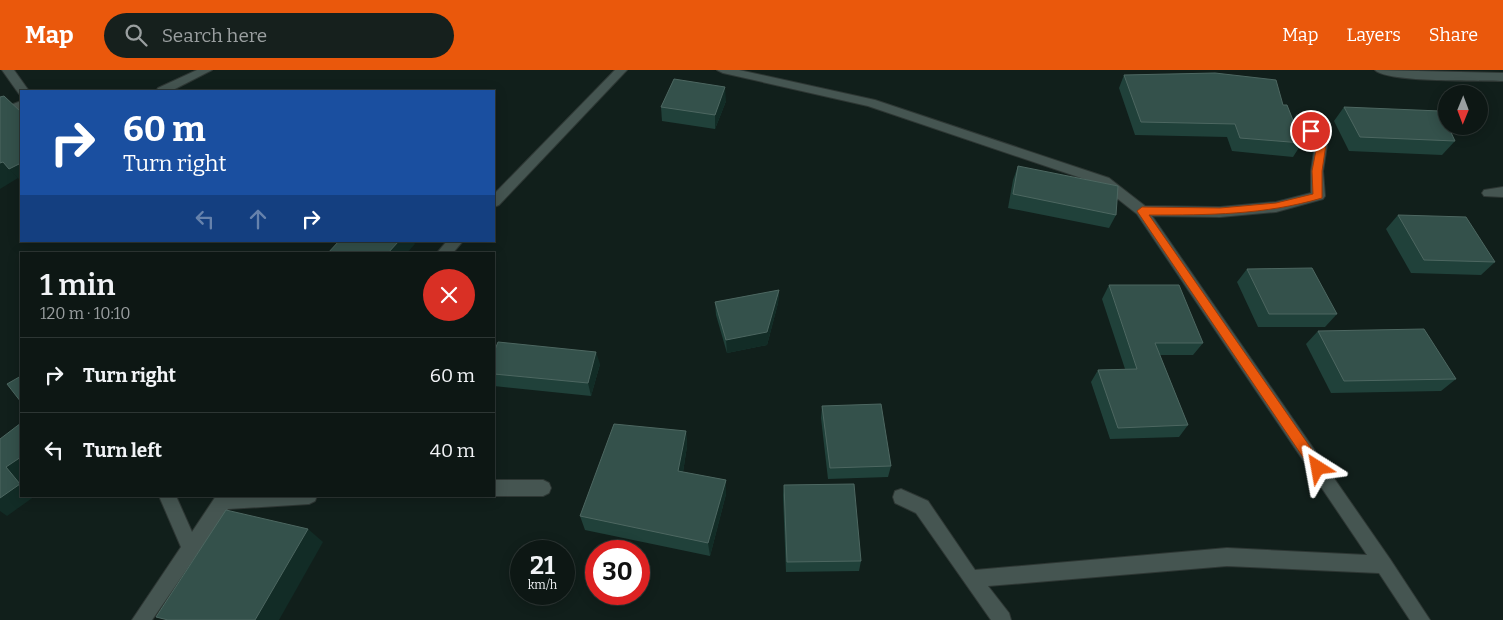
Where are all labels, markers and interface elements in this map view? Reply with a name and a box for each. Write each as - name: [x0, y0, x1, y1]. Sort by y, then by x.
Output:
- search box: [104, 13, 454, 58]
- text: Map: [25, 21, 74, 49]
- icon: search: [122, 21, 150, 49]
- text: Search here: [162, 24, 267, 47]
- text: Map: [1282, 24, 1318, 46]
- text: Layers: [1346, 24, 1401, 46]
- text: Share: [1429, 24, 1478, 46]
- north arrow: [1438, 85, 1488, 135]
- map controls: [1438, 85, 1488, 135]
- text: 60 m: [123, 108, 206, 150]
- icon: right: [40, 110, 105, 175]
- pin: [1290, 110, 1332, 152]
- icon: arrive: [1297, 117, 1325, 145]
- text: Turn right: [123, 150, 226, 177]
- icon: left: [191, 205, 219, 233]
- icon: ahead: [244, 205, 272, 233]
- icon: right: [297, 205, 325, 233]
- text: 1 min: [40, 267, 115, 303]
- button: close: [423, 269, 475, 321]
- text: 120 m · 10:10: [40, 304, 131, 323]
- icon: right: [40, 361, 68, 389]
- text: Turn right: [83, 364, 176, 387]
- text: 60 m: [430, 364, 475, 387]
- icon: left: [40, 436, 68, 464]
- text: Turn left: [83, 439, 162, 462]
- text: 40 m: [430, 439, 475, 462]
- position arrow: [1291, 441, 1343, 493]
- speed limit sign: 30: [585, 540, 650, 605]
- text: 21: [530, 551, 555, 581]
- text: km/h: [528, 578, 557, 592]

